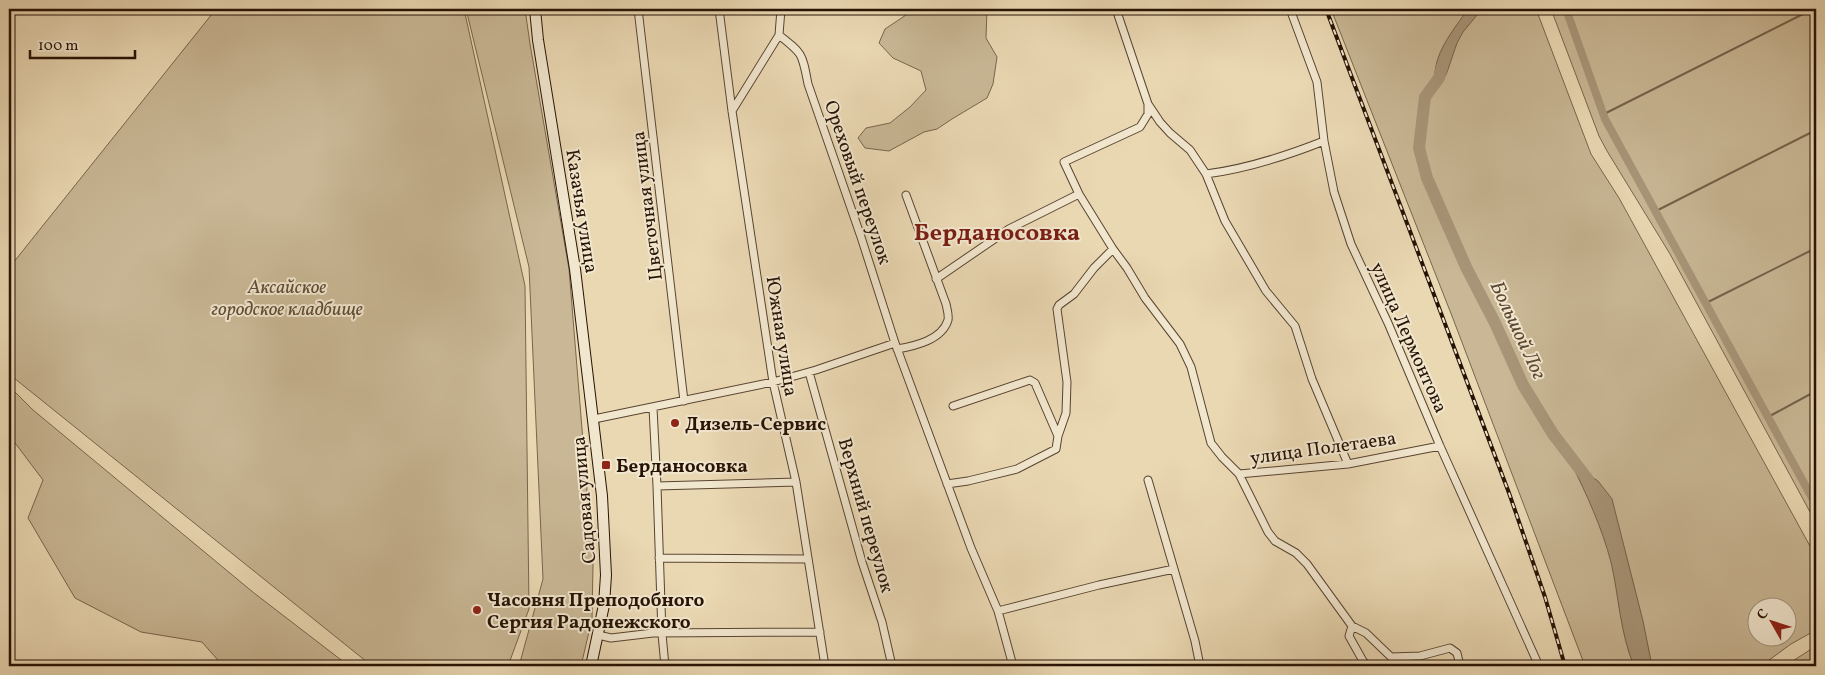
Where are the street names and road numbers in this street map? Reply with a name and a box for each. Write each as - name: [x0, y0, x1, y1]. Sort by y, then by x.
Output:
- street label: Ореховый переулок: [817, 97, 897, 268]
- street label: Цветочная улица: [626, 130, 670, 282]
- street label: Казачья улица: [558, 147, 604, 275]
- street label: улица Лермонтова: [1363, 258, 1453, 417]
- street label: Южная улица: [759, 274, 803, 398]
- street label: улица Полетаева: [1249, 426, 1398, 472]
- street label: Садовая улица: [566, 435, 604, 565]
- street label: Верхний переулок: [831, 435, 900, 596]

